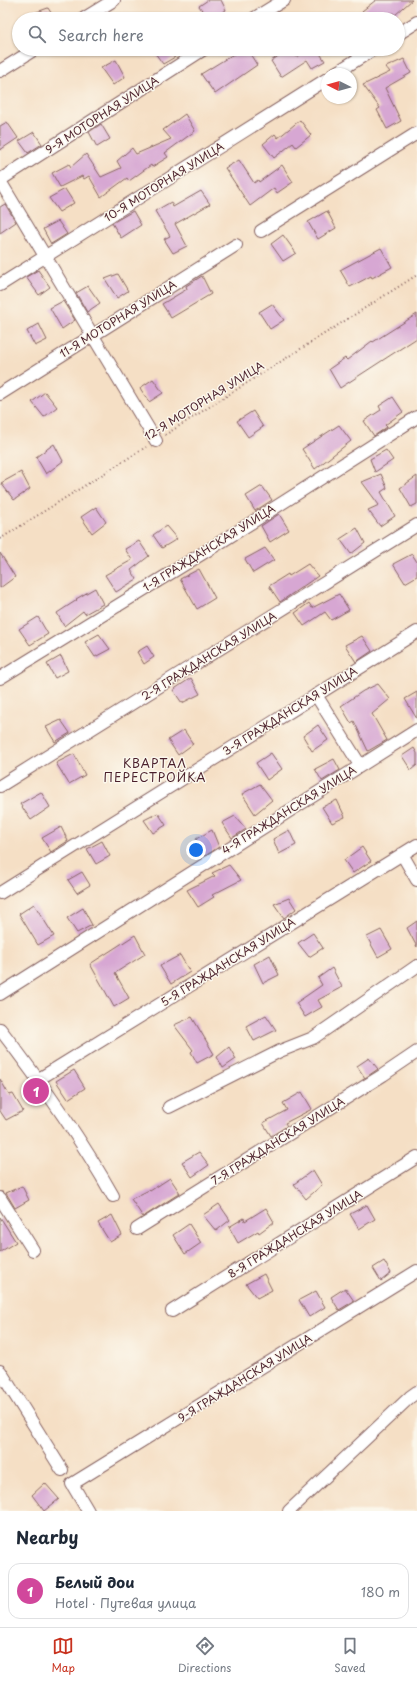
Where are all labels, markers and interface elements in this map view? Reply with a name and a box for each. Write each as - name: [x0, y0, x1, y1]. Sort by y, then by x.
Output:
- search box: [12, 12, 405, 56]
- icon: search: [26, 23, 48, 45]
- text: Search here: [58, 23, 144, 46]
- north arrow: [321, 68, 357, 104]
- street label: 9-Я МОТОРНАЯ УЛИЦА: [42, 71, 162, 158]
- street label: 10-Я МОТОРНАЯ УЛИЦА: [100, 137, 228, 226]
- street label: 11-Я МОТОРНАЯ УЛИЦА: [56, 275, 180, 362]
- street label: 12-Я МОТОРНАЯ УЛИЦА: [141, 356, 267, 444]
- street label: 1-Я ГРАЖДАНСКАЯ УЛИЦА: [139, 499, 279, 595]
- street label: 2-Я ГРАЖДАНСКАЯ УЛИЦА: [138, 607, 280, 704]
- street label: 3-Я ГРАЖДАНСКАЯ УЛИЦА: [219, 662, 361, 759]
- district label: КВАРТАЛ ПЕРЕСТРОЙКА: [103, 754, 207, 786]
- street label: 4-Я ГРАЖДАНСКАЯ УЛИЦА: [218, 761, 360, 858]
- your location: [186, 840, 206, 860]
- street label: 5-Я ГРАЖДАНСКАЯ УЛИЦА: [157, 913, 299, 1010]
- pin: 1: [23, 1076, 49, 1106]
- street label: 7-Я ГРАЖДАНСКАЯ УЛИЦА: [208, 1092, 348, 1189]
- street label: 8-Я ГРАЖДАНСКАЯ УЛИЦА: [224, 1185, 366, 1282]
- street label: 9-Я ГРАЖДАНСКАЯ УЛИЦА: [174, 1329, 316, 1426]
- text: Nearby: [16, 1524, 78, 1550]
- text: Белый дои: [55, 1570, 135, 1593]
- text: 1: [27, 1582, 33, 1601]
- text: 180 m: [361, 1582, 400, 1601]
- text: Hotel · Путевая улица: [55, 1593, 196, 1612]
- tab: Map: [51, 1635, 75, 1676]
- tab: Directions: [178, 1635, 231, 1676]
- tab: Saved: [334, 1635, 366, 1676]

